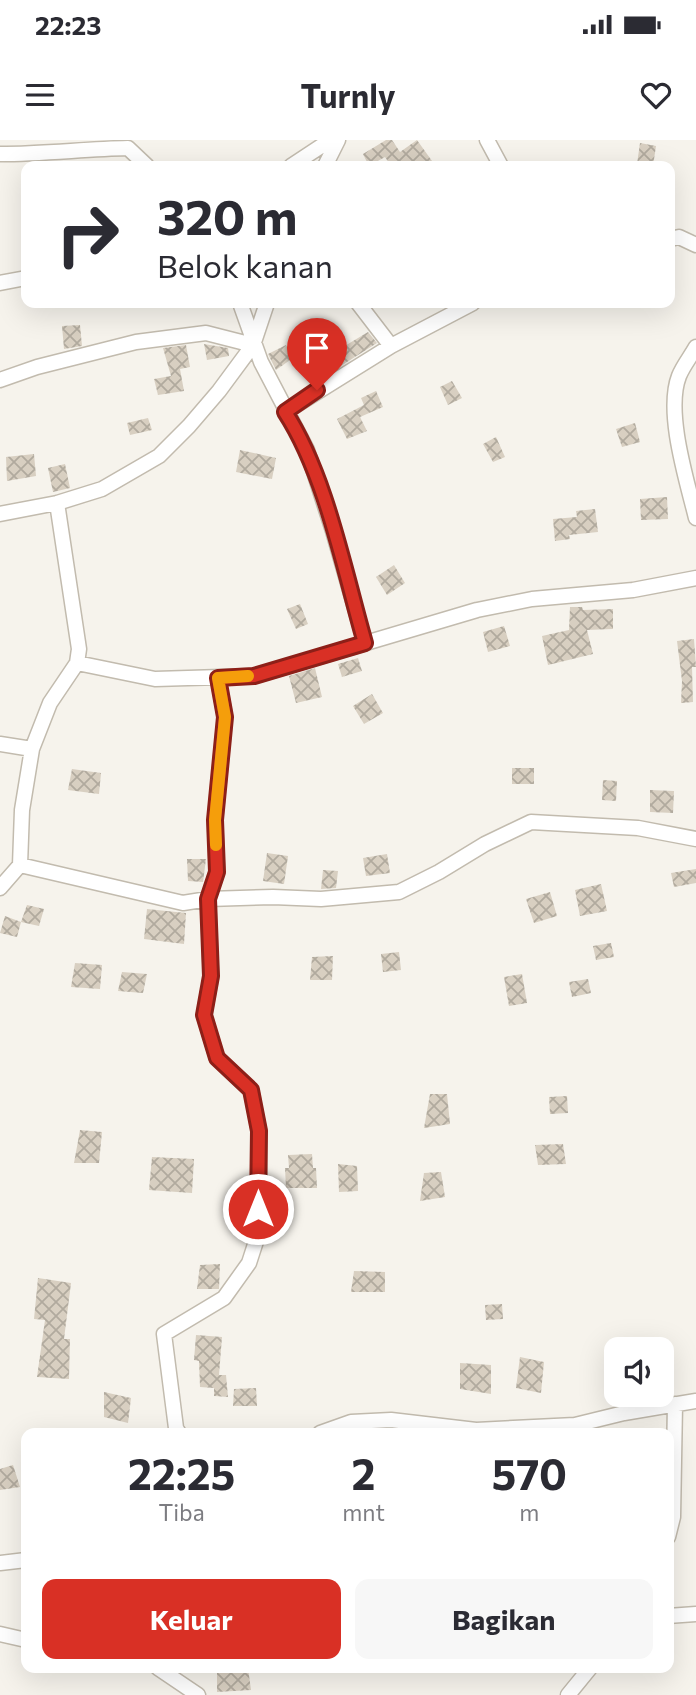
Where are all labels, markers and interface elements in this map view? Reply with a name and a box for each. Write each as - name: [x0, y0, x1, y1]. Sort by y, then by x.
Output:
- text: 22:23: [35, 9, 101, 40]
- text: Turnly: [301, 75, 395, 115]
- icon: menu: [21, 76, 59, 114]
- icon: heart: [637, 76, 675, 114]
- text: 320 m: [157, 185, 298, 245]
- icon: right: [42, 189, 133, 280]
- text: Belok kanan: [157, 245, 333, 285]
- pin: [287, 318, 347, 390]
- icon: arrive: [298, 329, 336, 367]
- position arrow: [221, 1172, 295, 1246]
- map controls: [604, 1337, 674, 1407]
- button: sound: [604, 1337, 674, 1407]
- text: 22:25: [128, 1447, 235, 1499]
- text: 2: [352, 1447, 375, 1499]
- text: 570: [492, 1447, 567, 1499]
- text: Tiba: [158, 1498, 205, 1526]
- text: mnt: [342, 1498, 385, 1526]
- text: m: [519, 1498, 539, 1526]
- button: Keluar: [42, 1579, 341, 1659]
- button: Bagikan: [355, 1579, 653, 1659]

